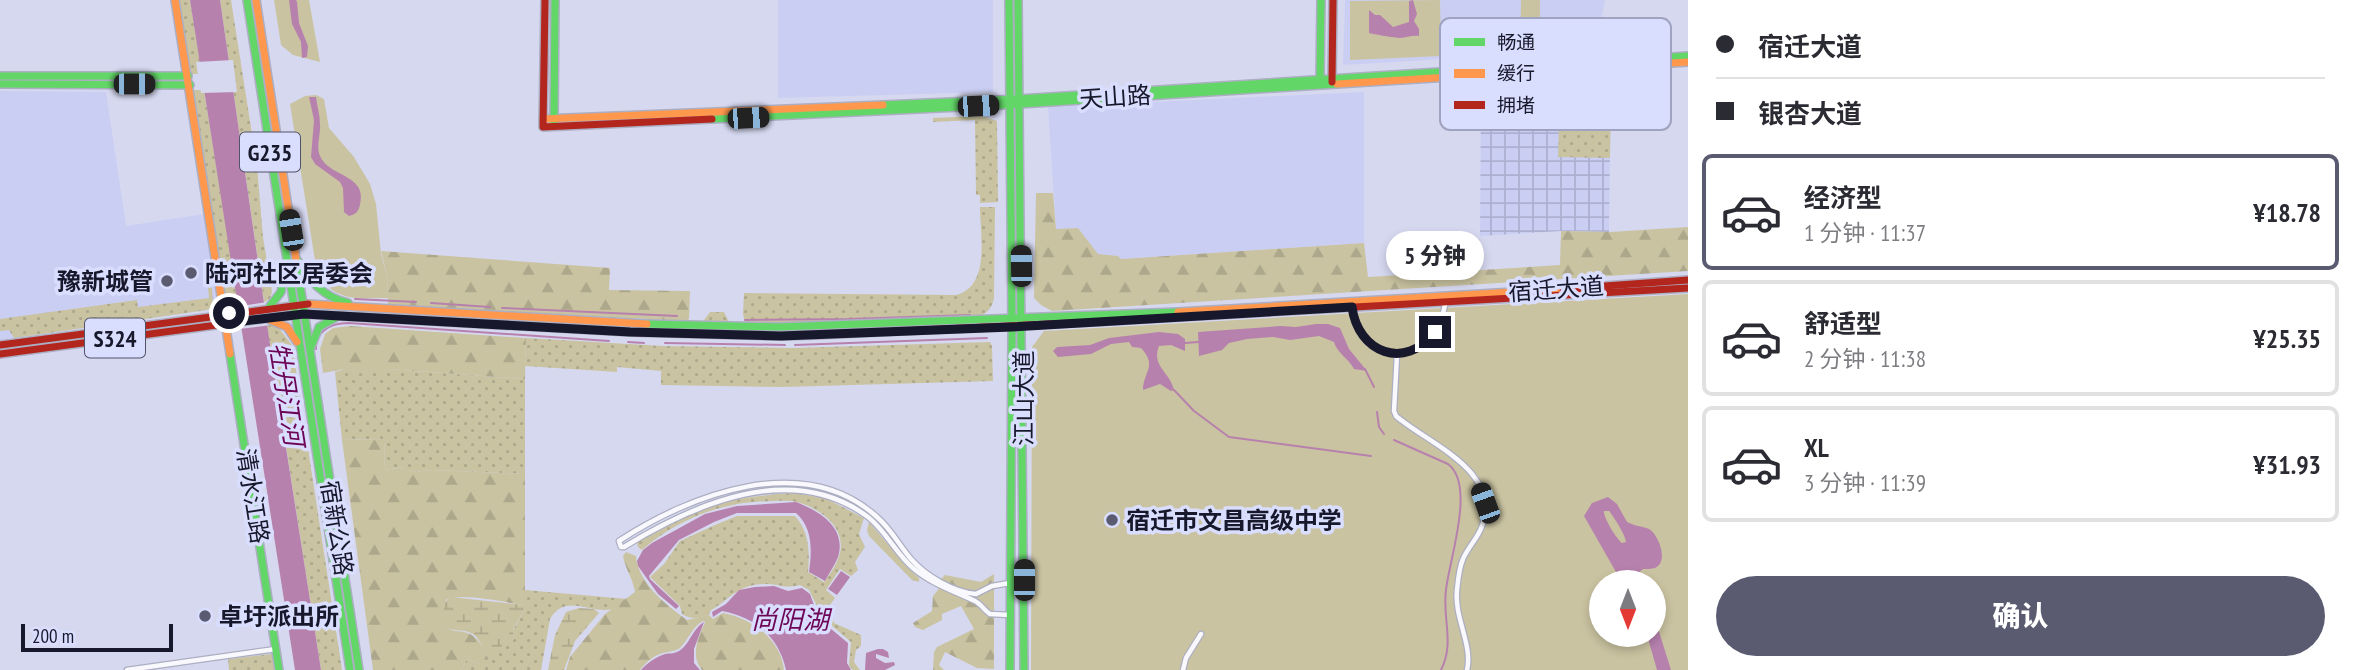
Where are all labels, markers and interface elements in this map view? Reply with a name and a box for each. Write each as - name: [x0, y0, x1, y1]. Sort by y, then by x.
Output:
- legend: [1440, 18, 1671, 130]
- text: 畅通: [1497, 30, 1535, 54]
- text: 宿迁大道: [1758, 30, 1862, 63]
- text: 缓行: [1497, 61, 1535, 85]
- car: [114, 74, 156, 95]
- street label: 天山路: [1078, 79, 1152, 115]
- text: 拥堵: [1497, 93, 1535, 117]
- car: [957, 94, 1000, 118]
- text: 银杏大道: [1758, 97, 1862, 130]
- car: [727, 106, 770, 130]
- road number: G235: [240, 132, 300, 172]
- icon: car: [1720, 181, 1783, 244]
- text: 经济型: [1804, 181, 1882, 214]
- text: ¥18.78: [2253, 196, 2321, 229]
- car: [278, 208, 305, 252]
- text: 1 分钟 · 11:37: [1804, 218, 1926, 247]
- callout: 5 分钟: [1386, 230, 1484, 280]
- text: 5 分钟: [1404, 241, 1466, 270]
- car: [1011, 245, 1032, 287]
- place label: 陆河社区居委会: [205, 258, 373, 289]
- marker: 陆河社区居委会: [183, 265, 199, 281]
- place label: 豫新城管: [57, 266, 153, 297]
- street label: 宿迁大道: [1507, 270, 1605, 308]
- marker: 豫新城管: [159, 273, 175, 289]
- route start: [213, 297, 245, 329]
- icon: car: [1720, 307, 1783, 370]
- text: 舒适型: [1804, 307, 1882, 340]
- route end: [1419, 316, 1451, 348]
- road number: S324: [85, 318, 145, 358]
- text: ¥25.35: [2253, 322, 2321, 355]
- water label: 牡丹江河: [263, 340, 312, 453]
- text: 2 分钟 · 11:38: [1804, 344, 1926, 373]
- street label: 江山大道: [1008, 350, 1039, 446]
- text: XL: [1804, 431, 1829, 464]
- icon: car: [1720, 433, 1783, 496]
- street label: 清水江路: [230, 446, 276, 546]
- text: ¥31.93: [2253, 448, 2321, 481]
- text: 3 分钟 · 11:39: [1804, 468, 1926, 497]
- street label: 宿新公路: [314, 478, 360, 578]
- car: [1468, 480, 1503, 526]
- place label: 宿迁市文昌高级中学: [1126, 505, 1342, 536]
- marker: 宿迁市文昌高级中学: [1104, 512, 1120, 528]
- car: [1014, 559, 1035, 601]
- north arrow: [1589, 570, 1666, 648]
- map controls: [1589, 570, 1666, 647]
- button: 确认: [1716, 576, 2325, 656]
- place label: 卓圩派出所: [219, 601, 339, 632]
- water label: 尚阳湖: [751, 603, 833, 636]
- marker: 卓圩派出所: [197, 608, 213, 624]
- scale bar: [21, 621, 173, 653]
- text: 200 m: [32, 624, 74, 648]

